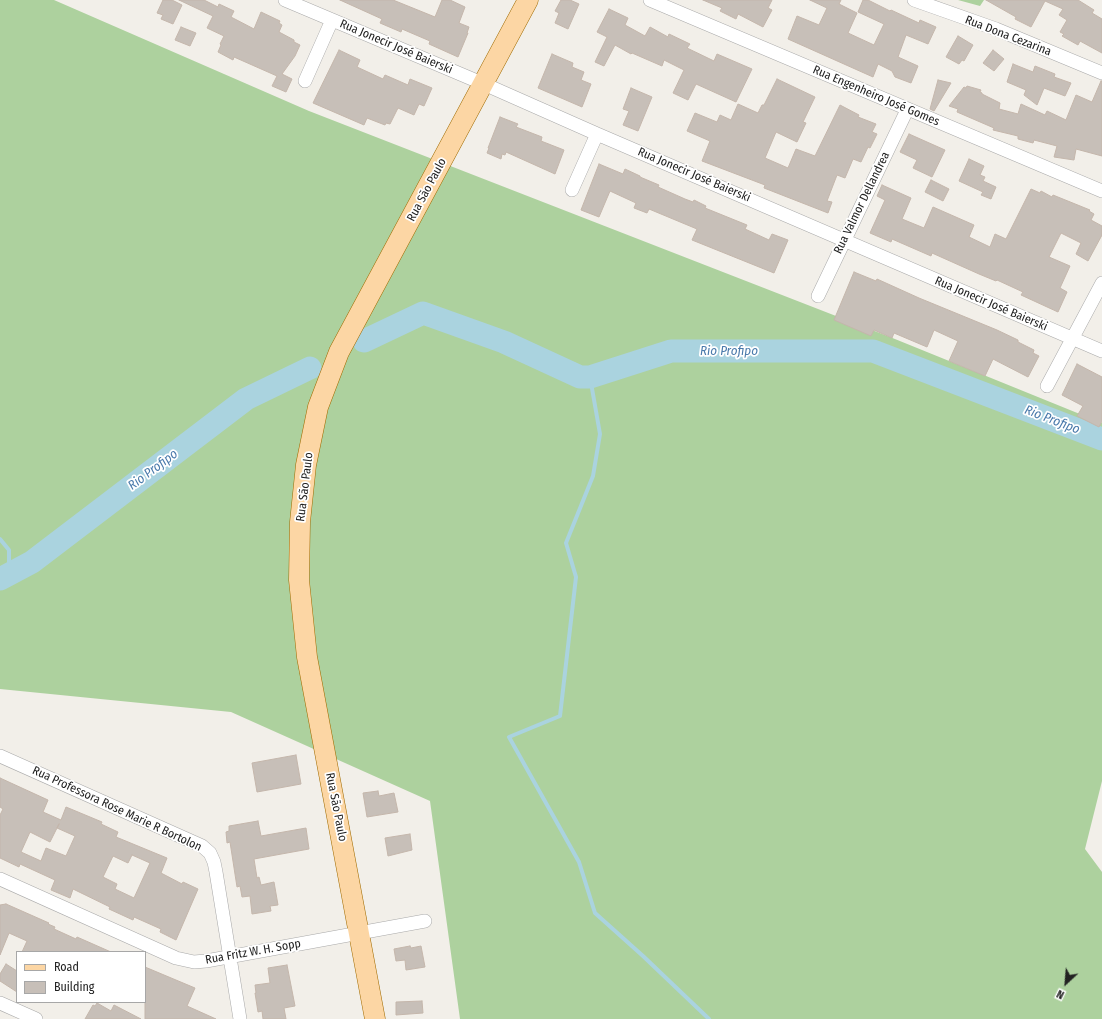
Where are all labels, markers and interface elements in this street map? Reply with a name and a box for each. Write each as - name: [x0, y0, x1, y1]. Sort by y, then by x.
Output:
- street label: Rua Dona Cezarina: [963, 13, 1053, 59]
- street label: Rua Jonecir José Baierski: [337, 17, 455, 77]
- street label: Rua Engenheiro José Gomes: [810, 63, 942, 129]
- street label: Rua Jonecir José Baierski: [635, 145, 753, 205]
- street label: Rua Valmor Dellandrea: [831, 150, 893, 256]
- street label: Rua São Paulo: [404, 156, 450, 224]
- street label: Rua Jonecir José Baierski: [932, 274, 1050, 334]
- water label: Rio Profipo: [700, 343, 758, 359]
- water label: Rio Profipo: [1022, 402, 1082, 438]
- water label: Rio Profipo: [125, 446, 181, 494]
- street label: Rua São Paulo: [294, 452, 316, 522]
- street label: Rua Professora Rose Marie R Bortolon: [30, 763, 204, 855]
- street label: Rua São Paulo: [322, 771, 350, 843]
- street label: Rua Fritz W. H. Sopp: [204, 937, 302, 967]
- legend: [16, 951, 146, 1003]
- text: Road: [54, 960, 79, 974]
- north arrow: [1046, 963, 1086, 1003]
- text: Building: [54, 980, 94, 994]
- text: N: [1055, 987, 1066, 1002]

